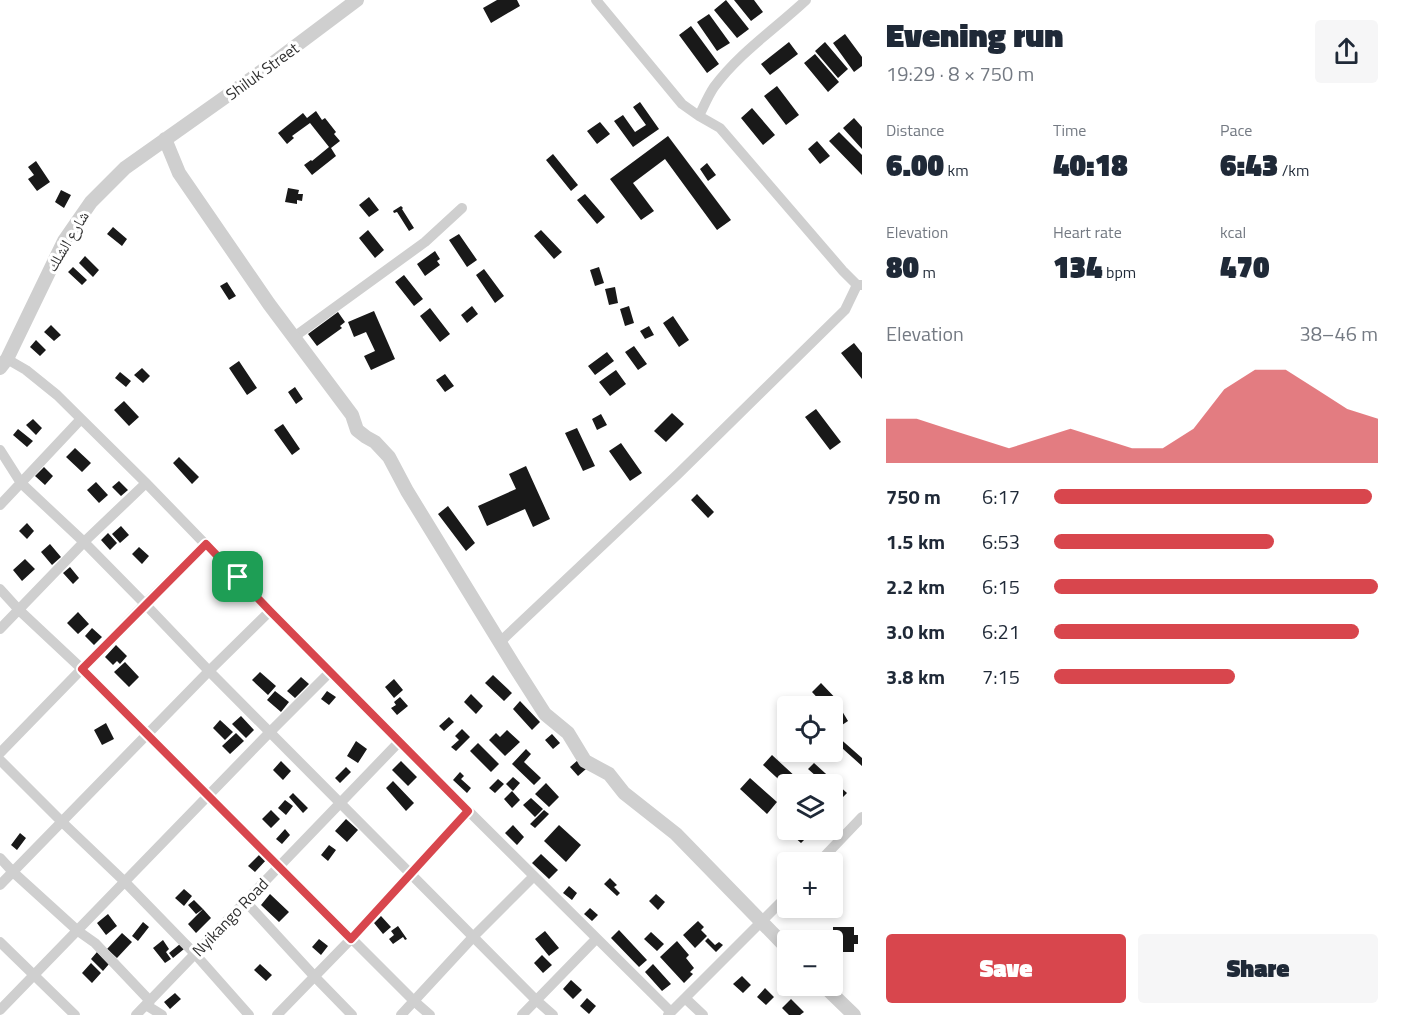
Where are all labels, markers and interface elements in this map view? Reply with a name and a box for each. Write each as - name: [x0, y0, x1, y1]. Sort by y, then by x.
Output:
- text: Evening run: [886, 10, 1063, 60]
- button: share: [1315, 20, 1378, 83]
- street label: Shiluk Street: [220, 36, 304, 106]
- text: 19:29 · 8 × 750 m: [886, 58, 1034, 89]
- text: Distance: [886, 118, 944, 142]
- text: Time: [1053, 118, 1086, 142]
- text: Pace: [1220, 118, 1252, 142]
- text: 6.00: [886, 142, 944, 188]
- text: 40:18: [1053, 142, 1128, 188]
- text: 6:43: [1220, 142, 1278, 188]
- text: km: [944, 158, 969, 182]
- text: /km: [1278, 158, 1309, 182]
- street label: شارع الشلك: [39, 206, 95, 276]
- text: Elevation: [886, 220, 948, 244]
- text: Heart rate: [1053, 220, 1122, 244]
- text: kcal: [1220, 220, 1246, 244]
- text: 80: [886, 244, 919, 290]
- text: 134: [1053, 244, 1103, 290]
- text: 470: [1220, 244, 1270, 290]
- text: m: [919, 260, 936, 284]
- text: bpm: [1103, 260, 1136, 284]
- text: Elevation: [886, 318, 964, 349]
- text: 38–46 m: [1299, 318, 1378, 349]
- text: 750 m: [886, 481, 941, 512]
- text: 6:17: [982, 481, 1020, 512]
- text: 1.5 km: [886, 526, 945, 557]
- text: 6:53: [982, 526, 1020, 557]
- pin: [212, 551, 263, 602]
- icon: arrive: [221, 560, 254, 593]
- text: 2.2 km: [886, 571, 945, 602]
- text: 6:15: [982, 571, 1020, 602]
- text: 3.0 km: [886, 616, 945, 647]
- text: 6:21: [982, 616, 1020, 647]
- text: 3.8 km: [886, 661, 945, 692]
- text: 7:15: [982, 661, 1020, 692]
- map controls: [777, 696, 843, 996]
- button: locate: [777, 696, 843, 762]
- button: layers: [777, 774, 843, 840]
- button: +: [777, 852, 843, 918]
- street label: Nyikango Road: [186, 872, 274, 962]
- button: −: [777, 930, 843, 996]
- button: Save: [886, 934, 1126, 1003]
- button: Share: [1138, 934, 1378, 1003]

